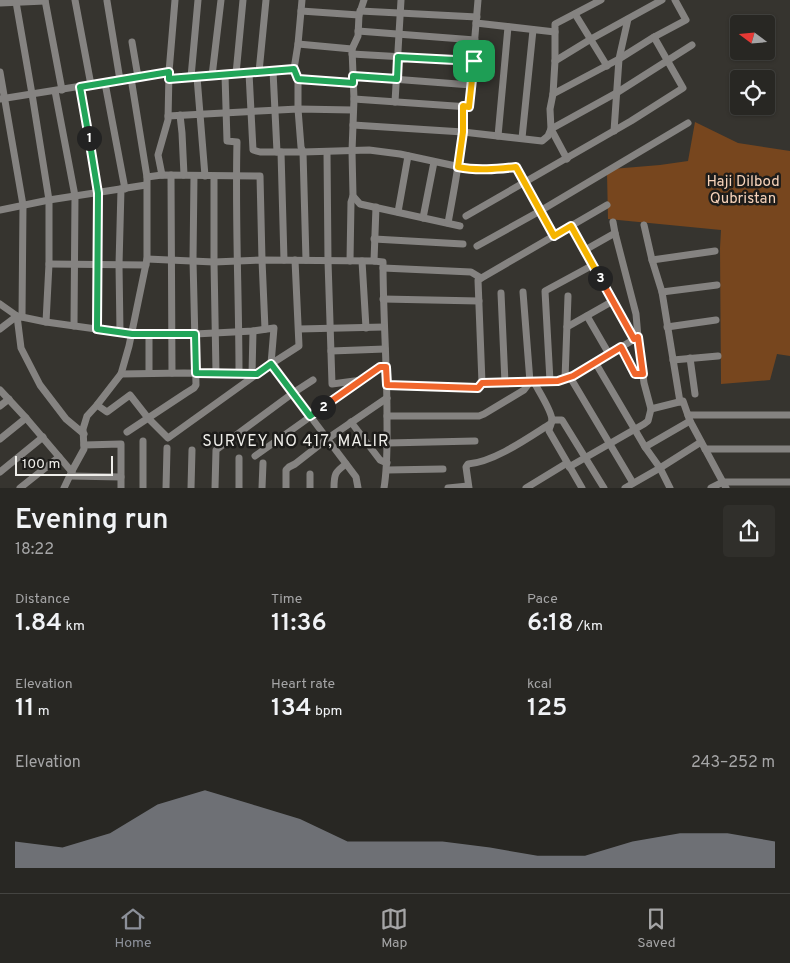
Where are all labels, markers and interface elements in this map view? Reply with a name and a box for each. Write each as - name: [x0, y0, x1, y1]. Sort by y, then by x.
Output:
- north arrow: [730, 15, 775, 60]
- map controls: [730, 15, 775, 115]
- pin: [453, 40, 495, 82]
- icon: arrive: [460, 47, 488, 75]
- button: locate: [730, 70, 775, 115]
- pin: 1: [76, 126, 102, 150]
- text: 1: [87, 130, 92, 147]
- park label: Haji Dilbod Qubristan: [706, 173, 780, 209]
- pin: 3: [588, 266, 612, 290]
- text: 3: [596, 270, 605, 287]
- pin: 2: [310, 394, 336, 420]
- text: 2: [319, 399, 328, 416]
- district label: SURVEY NO 417, MALIR: [202, 432, 390, 452]
- scale bar: [15, 453, 112, 476]
- text: 100 m: [22, 456, 60, 473]
- text: Evening run: [15, 503, 169, 539]
- button: share: [723, 505, 775, 557]
- text: 18:22: [15, 540, 54, 560]
- text: Distance: [15, 591, 70, 608]
- text: Time: [271, 591, 302, 608]
- text: Pace: [527, 591, 558, 608]
- text: 1.84: [15, 608, 62, 640]
- text: 11:36: [271, 608, 327, 640]
- text: 6:18: [527, 608, 574, 640]
- text: km: [62, 618, 85, 635]
- text: /km: [574, 618, 603, 635]
- text: Elevation: [15, 676, 73, 693]
- text: Heart rate: [271, 676, 335, 693]
- text: kcal: [527, 676, 552, 693]
- text: 11: [15, 693, 35, 725]
- text: 134: [271, 693, 312, 725]
- text: 125: [527, 693, 567, 725]
- text: m: [35, 703, 50, 720]
- text: bpm: [312, 703, 342, 720]
- text: Elevation: [15, 753, 81, 773]
- text: 243–252 m: [691, 753, 775, 773]
- tab: Home: [114, 905, 152, 952]
- tab: Map: [380, 905, 408, 952]
- tab: Saved: [637, 905, 676, 952]

